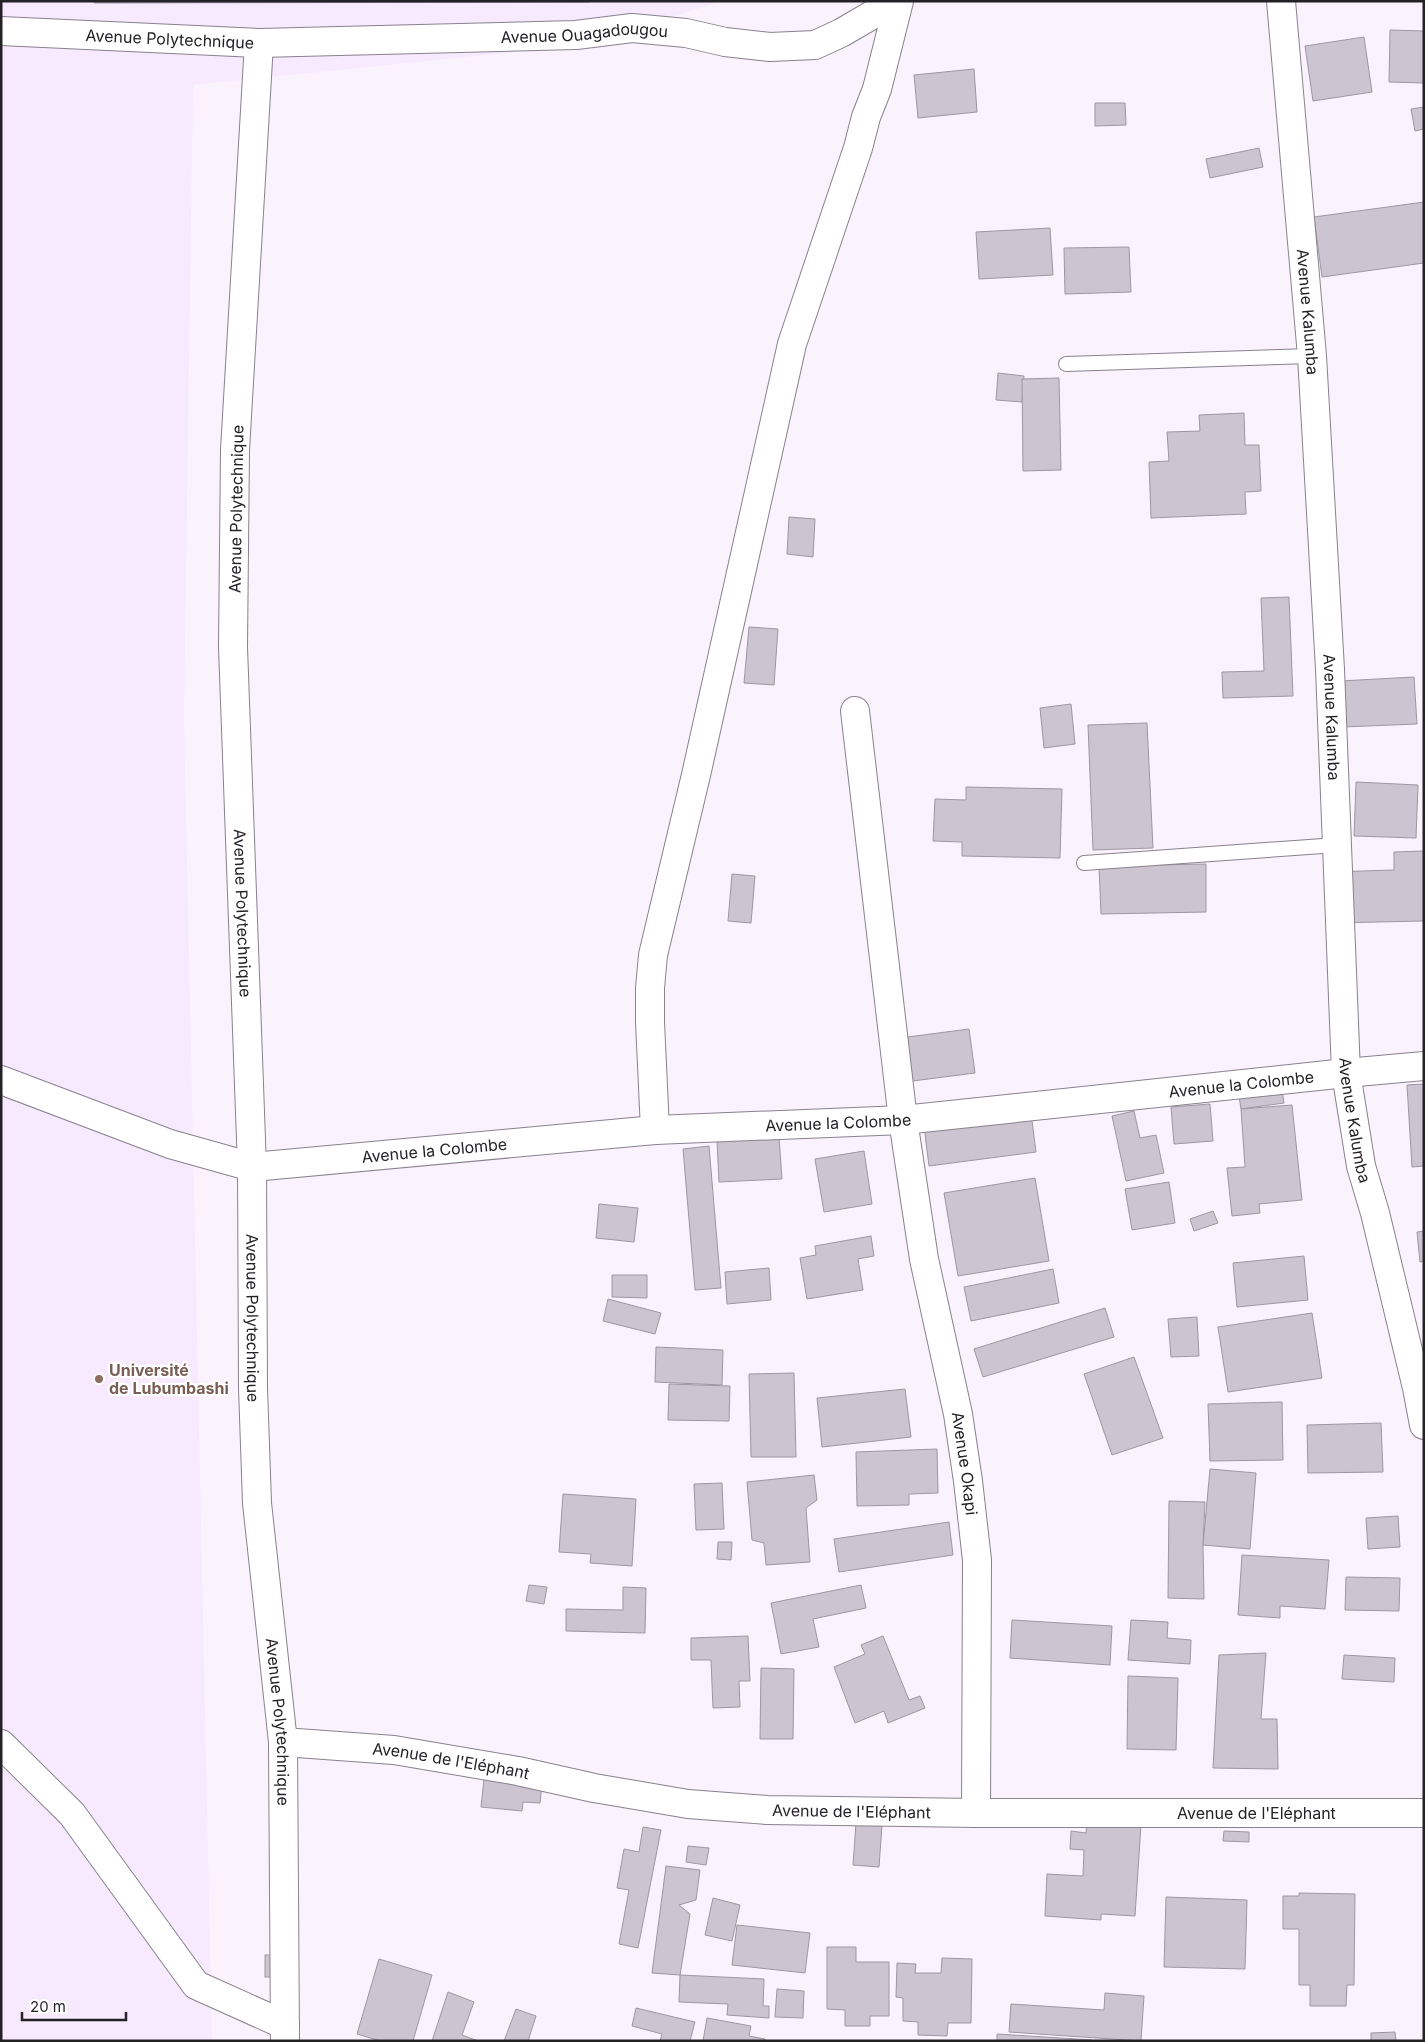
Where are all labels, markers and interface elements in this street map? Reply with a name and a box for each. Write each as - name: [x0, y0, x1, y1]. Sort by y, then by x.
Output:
- street label: Avenue Ouagadougou: [500, 18, 669, 47]
- street label: Avenue Polytechnique: [85, 25, 254, 53]
- street label: Avenue Kalumba: [1293, 248, 1323, 376]
- street label: Avenue Polytechnique: [225, 425, 247, 593]
- street label: Avenue Kalumba: [1319, 653, 1344, 781]
- street label: Avenue Polytechnique: [230, 829, 256, 998]
- street label: Avenue Kalumba: [1335, 1057, 1375, 1185]
- street label: Avenue la Colombe: [1168, 1066, 1315, 1102]
- street label: Avenue la Colombe: [765, 1109, 912, 1136]
- street label: Avenue la Colombe: [361, 1134, 508, 1167]
- street label: Avenue Polytechnique: [242, 1234, 263, 1403]
- place label: Université de Lubumbashi: [109, 1360, 229, 1398]
- marker: Université de Lubumbashi: [93, 1373, 105, 1385]
- street label: Avenue Okapi: [948, 1410, 982, 1516]
- street label: Avenue Polytechnique: [262, 1637, 293, 1806]
- street label: Avenue de l'Eléphant: [372, 1738, 531, 1783]
- street label: Avenue de l'Eléphant: [772, 1800, 931, 1822]
- street label: Avenue de l'Eléphant: [1177, 1803, 1336, 1823]
- scale bar: [22, 1990, 126, 2022]
- text: 20 m: [30, 1997, 66, 2016]

